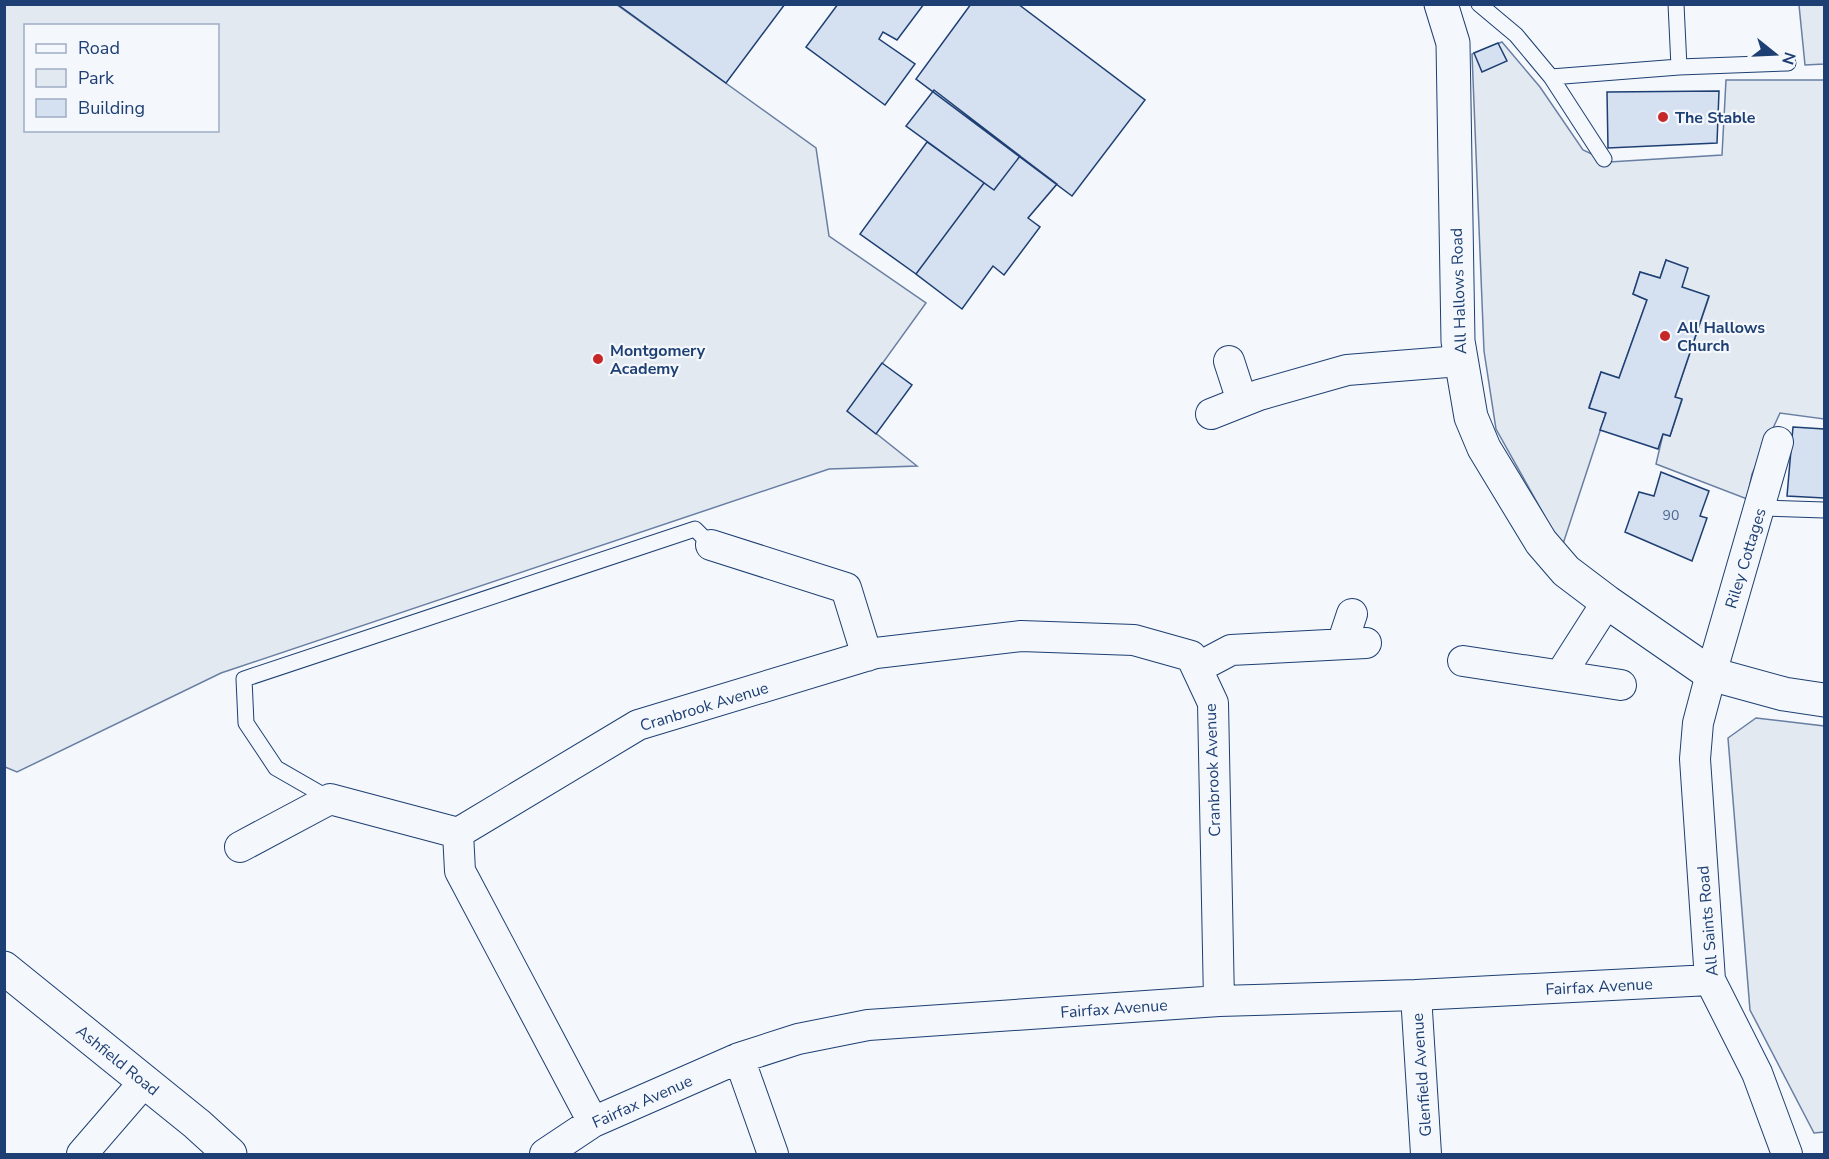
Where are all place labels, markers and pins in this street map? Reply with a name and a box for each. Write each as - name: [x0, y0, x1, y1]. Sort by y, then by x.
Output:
- place label: The Stable: [1675, 107, 1756, 129]
- marker: The Stable: [1656, 110, 1670, 124]
- place label: All Hallows Church: [1677, 317, 1765, 357]
- marker: All Hallows Church: [1658, 329, 1672, 343]
- place label: Montgomery Academy: [610, 340, 706, 380]
- marker: Montgomery Academy: [591, 352, 605, 366]

